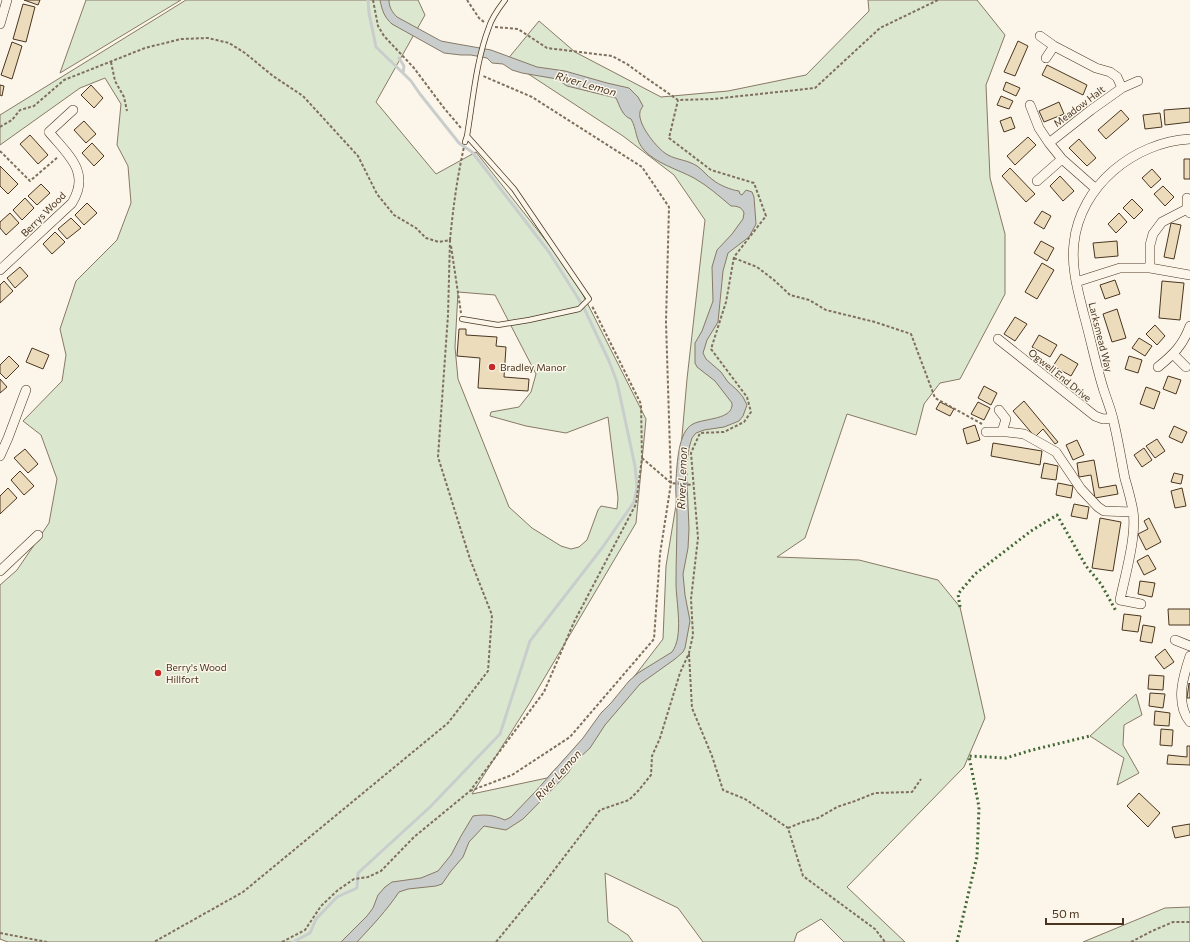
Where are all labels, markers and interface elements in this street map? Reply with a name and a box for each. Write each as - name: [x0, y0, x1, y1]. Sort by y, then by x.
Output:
- water label: River Lemon: [554, 69, 618, 98]
- street label: Meadow Halt: [1051, 83, 1107, 129]
- street label: Berrys Wood: [18, 189, 68, 239]
- street label: Larksmead Way: [1086, 301, 1116, 373]
- street label: Ogwell End Drive: [1026, 346, 1094, 404]
- place label: Bradley Manor: [500, 361, 567, 373]
- marker: Bradley Manor: [487, 362, 497, 372]
- water label: River Lemon: [674, 446, 689, 509]
- place label: Berry's Wood Hillfort: [166, 661, 227, 685]
- marker: Berry's Wood Hillfort: [153, 668, 163, 678]
- water label: River Lemon: [532, 747, 583, 802]
- scale bar: [1046, 900, 1123, 926]
- text: 50 m: [1052, 906, 1080, 920]

